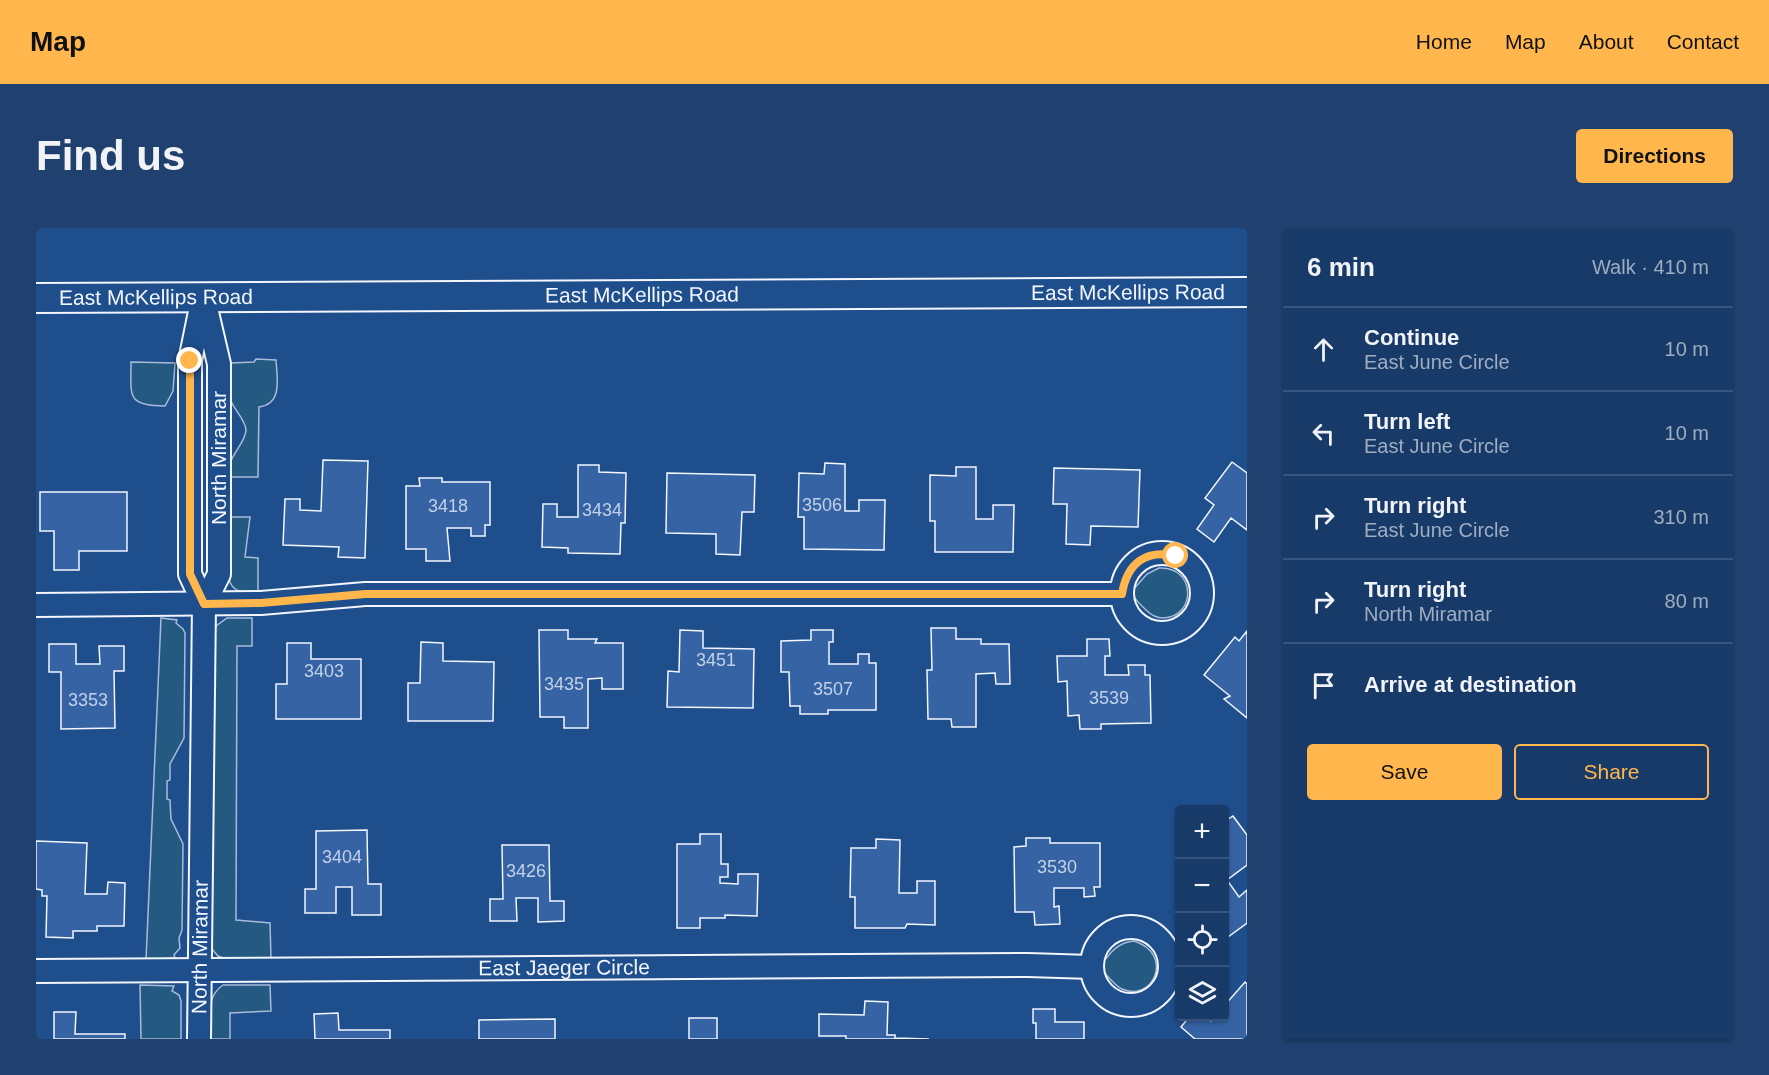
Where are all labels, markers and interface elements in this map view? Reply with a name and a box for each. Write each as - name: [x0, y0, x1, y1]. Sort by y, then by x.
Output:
- text: Map: [30, 26, 86, 57]
- text: Home: [1416, 30, 1472, 53]
- text: Map: [1505, 30, 1546, 53]
- text: About: [1579, 30, 1634, 53]
- text: Contact: [1667, 30, 1739, 53]
- button: Directions: [1576, 129, 1733, 183]
- text: Find us: [36, 132, 185, 179]
- text: 6 min: [1307, 252, 1375, 282]
- text: Walk · 410 m: [1592, 256, 1709, 278]
- street label: East McKellips Road: [1031, 280, 1225, 304]
- street label: East McKellips Road: [545, 283, 739, 306]
- street label: East McKellips Road: [59, 285, 253, 309]
- text: Continue: [1364, 325, 1459, 350]
- icon: ahead: [1307, 333, 1340, 366]
- text: 10 m: [1665, 338, 1709, 360]
- route end: [176, 347, 202, 373]
- text: East June Circle: [1364, 351, 1510, 373]
- street label: North Miramar: [207, 391, 230, 525]
- text: Turn left: [1364, 409, 1450, 434]
- icon: left: [1307, 417, 1340, 450]
- text: 10 m: [1665, 422, 1709, 444]
- text: East June Circle: [1364, 435, 1510, 457]
- text: Turn right: [1364, 493, 1466, 518]
- house number: 3506: [802, 495, 842, 515]
- house number: 3418: [428, 496, 468, 516]
- house number: 3434: [582, 500, 622, 520]
- icon: right: [1307, 501, 1340, 534]
- text: 310 m: [1653, 506, 1709, 528]
- text: East June Circle: [1364, 519, 1510, 541]
- route start: [1162, 542, 1188, 568]
- text: Turn right: [1364, 577, 1466, 602]
- icon: right: [1307, 585, 1340, 618]
- text: 80 m: [1665, 590, 1709, 612]
- text: North Miramar: [1364, 603, 1492, 625]
- house number: 3451: [696, 650, 736, 670]
- house number: 3403: [304, 661, 344, 681]
- icon: arrive: [1307, 669, 1340, 702]
- text: Arrive at destination: [1364, 672, 1577, 697]
- house number: 3435: [544, 674, 584, 694]
- house number: 3507: [813, 679, 853, 699]
- house number: 3539: [1089, 688, 1129, 708]
- house number: 3353: [68, 690, 108, 710]
- button: Save: [1307, 744, 1502, 800]
- button: Share: [1514, 744, 1709, 800]
- map controls: [1175, 805, 1229, 1021]
- button: +: [1175, 805, 1229, 859]
- house number: 3404: [322, 847, 362, 867]
- house number: 3530: [1037, 857, 1077, 877]
- button: −: [1175, 859, 1229, 913]
- house number: 3426: [506, 861, 546, 881]
- street label: North Miramar: [187, 880, 212, 1014]
- button: locate: [1175, 913, 1229, 967]
- street label: East Jaeger Circle: [478, 955, 650, 979]
- button: layers: [1175, 967, 1229, 1021]

